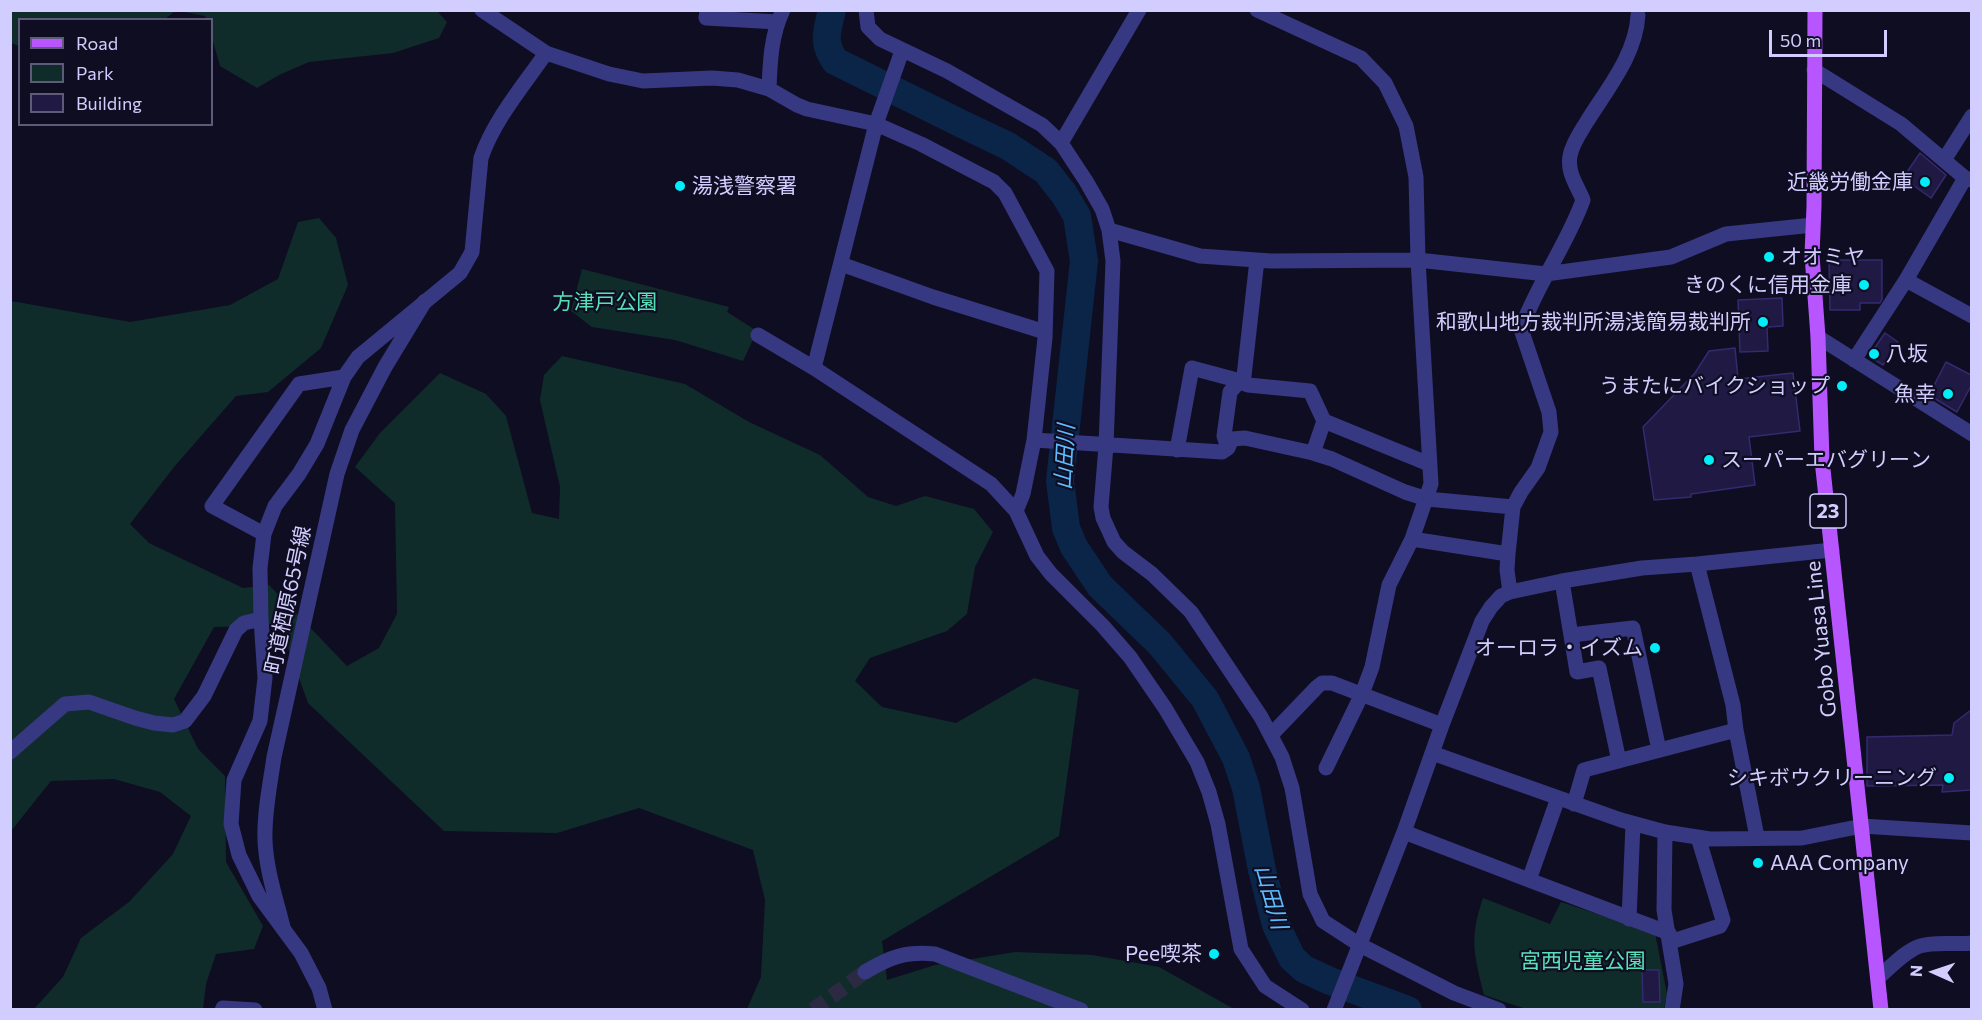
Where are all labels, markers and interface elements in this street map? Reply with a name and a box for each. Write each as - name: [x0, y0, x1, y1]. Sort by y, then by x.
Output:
- legend: [18, 18, 213, 126]
- scale bar: [1772, 18, 1890, 56]
- text: 50 m: [1780, 29, 1821, 51]
- text: Road: [76, 32, 118, 54]
- text: Park: [76, 62, 114, 84]
- text: Building: [76, 92, 142, 114]
- place label: 近畿労働金庫: [1787, 169, 1913, 195]
- place label: 湯浅警察署: [692, 173, 797, 199]
- marker: 近畿労働金庫: [1918, 175, 1932, 189]
- marker: 湯浅警察署: [673, 179, 687, 193]
- place label: オオミヤ: [1781, 244, 1865, 270]
- marker: オオミヤ: [1762, 250, 1776, 264]
- place label: きのくに信用金庫: [1684, 272, 1852, 298]
- marker: きのくに信用金庫: [1857, 278, 1871, 292]
- park label: 方津戸公園: [553, 289, 657, 315]
- place label: 和歌山地方裁判所湯浅簡易裁判所: [1436, 309, 1751, 335]
- marker: 和歌山地方裁判所湯浅簡易裁判所: [1756, 315, 1770, 329]
- place label: 八坂: [1886, 341, 1928, 367]
- marker: 八坂: [1867, 347, 1881, 361]
- place label: うまたにバイクショップ: [1599, 373, 1830, 399]
- marker: うまたにバイクショップ: [1835, 379, 1849, 393]
- place label: 魚幸: [1894, 381, 1936, 407]
- marker: 魚幸: [1941, 387, 1955, 401]
- water label: 山田川: [1050, 423, 1080, 491]
- place label: スーパーエバグリーン: [1721, 447, 1931, 473]
- marker: スーパーエバグリーン: [1702, 453, 1716, 467]
- road number: 23: [1810, 494, 1846, 528]
- street label: 町道栖原65号線: [260, 524, 316, 676]
- street label: Gobo Yuasa Line: [1800, 560, 1842, 718]
- place label: オーロラ・イズム: [1475, 635, 1643, 661]
- marker: オーロラ・イズム: [1648, 641, 1662, 655]
- place label: シキボウクリーニング: [1727, 765, 1937, 791]
- marker: シキボウクリーニング: [1942, 771, 1956, 785]
- place label: AAA Company: [1770, 850, 1909, 876]
- marker: AAA Company: [1751, 856, 1765, 870]
- water label: 山田川: [1249, 862, 1293, 932]
- place label: Pee喫茶: [1125, 941, 1202, 967]
- north arrow: [1904, 942, 1964, 1002]
- marker: Pee喫茶: [1207, 947, 1221, 961]
- park label: 宮西児童公園: [1520, 948, 1646, 974]
- text: N: [1906, 965, 1925, 978]

